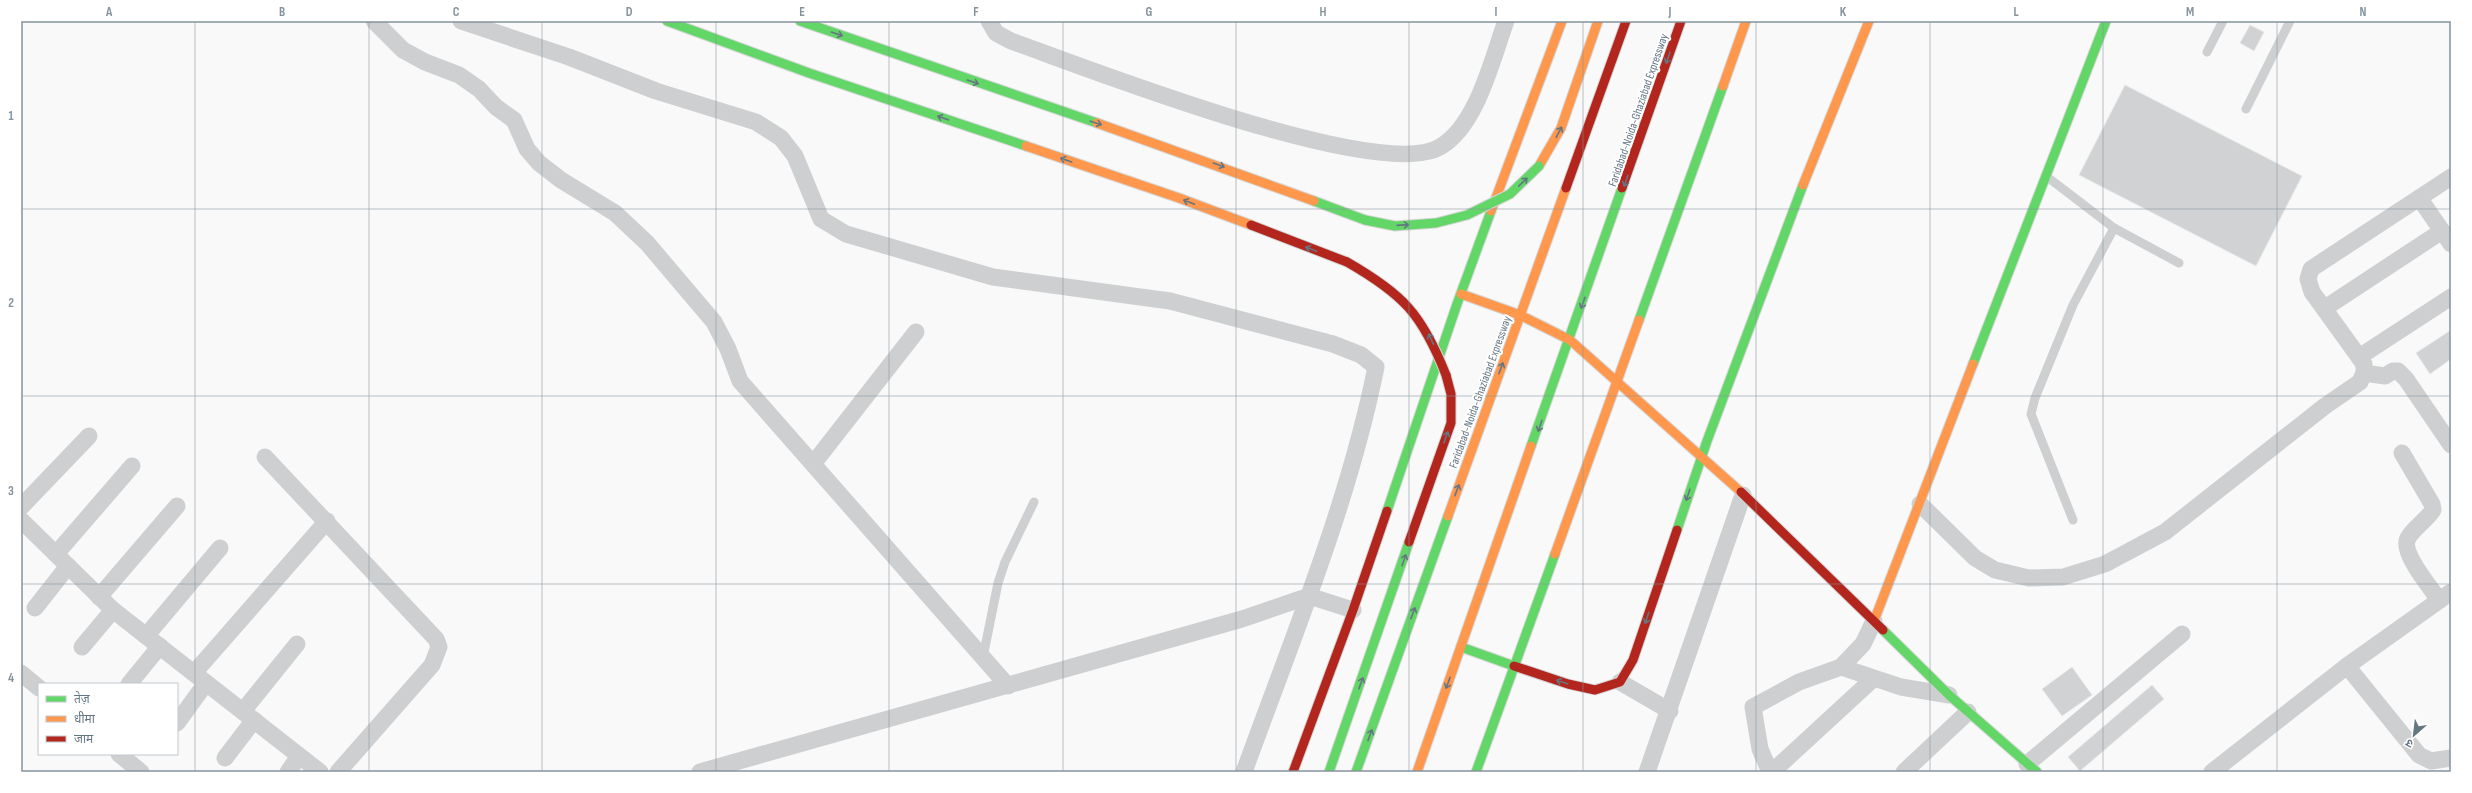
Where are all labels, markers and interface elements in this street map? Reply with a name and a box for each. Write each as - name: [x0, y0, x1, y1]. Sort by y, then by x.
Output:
- text: A: [105, 4, 113, 20]
- text: B: [279, 4, 285, 20]
- text: C: [453, 4, 460, 20]
- text: D: [626, 4, 633, 20]
- text: E: [799, 4, 805, 20]
- text: F: [973, 4, 979, 20]
- text: G: [1146, 4, 1153, 20]
- text: H: [1320, 4, 1327, 20]
- text: I: [1495, 4, 1498, 20]
- text: J: [1668, 4, 1672, 20]
- text: K: [1840, 4, 1847, 20]
- text: L: [2013, 4, 2019, 20]
- text: M: [2186, 4, 2194, 20]
- text: N: [2360, 4, 2367, 20]
- one-way arrow: [830, 31, 843, 38]
- street label: Faridabad-Noida-Ghaziabad Expressway: [1605, 31, 1672, 189]
- one-way arrow: [1664, 51, 1672, 63]
- one-way arrow: [967, 78, 979, 86]
- text: 1: [8, 108, 14, 124]
- one-way arrow: [938, 114, 950, 122]
- one-way arrow: [1090, 120, 1102, 128]
- one-way arrow: [1555, 126, 1563, 138]
- one-way arrow: [1060, 156, 1073, 163]
- one-way arrow: [1213, 162, 1225, 170]
- one-way arrow: [1621, 174, 1629, 186]
- one-way arrow: [1518, 177, 1528, 187]
- one-way arrow: [1184, 197, 1196, 205]
- one-way arrow: [1396, 222, 1409, 229]
- one-way arrow: [1305, 244, 1317, 252]
- text: 2: [8, 295, 14, 311]
- one-way arrow: [1578, 297, 1586, 309]
- street label: Faridabad-Noida-Ghaziabad Expressway: [1446, 314, 1515, 470]
- one-way arrow: [1427, 334, 1434, 346]
- one-way arrow: [1498, 362, 1505, 375]
- one-way arrow: [1535, 420, 1543, 432]
- one-way arrow: [1443, 431, 1450, 444]
- text: 3: [8, 483, 14, 499]
- one-way arrow: [1454, 485, 1462, 497]
- one-way arrow: [1684, 488, 1692, 500]
- one-way arrow: [1401, 553, 1408, 566]
- one-way arrow: [1410, 607, 1418, 619]
- one-way arrow: [1643, 612, 1651, 624]
- text: 4: [8, 670, 14, 686]
- one-way arrow: [1358, 676, 1365, 689]
- one-way arrow: [1444, 677, 1452, 689]
- one-way arrow: [1556, 678, 1569, 685]
- legend: [38, 683, 178, 755]
- text: तेज़: [74, 691, 91, 707]
- text: धीमा: [74, 711, 96, 727]
- north arrow: [2394, 715, 2434, 755]
- one-way arrow: [1366, 730, 1374, 742]
- text: जाम: [74, 732, 94, 747]
- text: उ: [2403, 736, 2415, 751]

